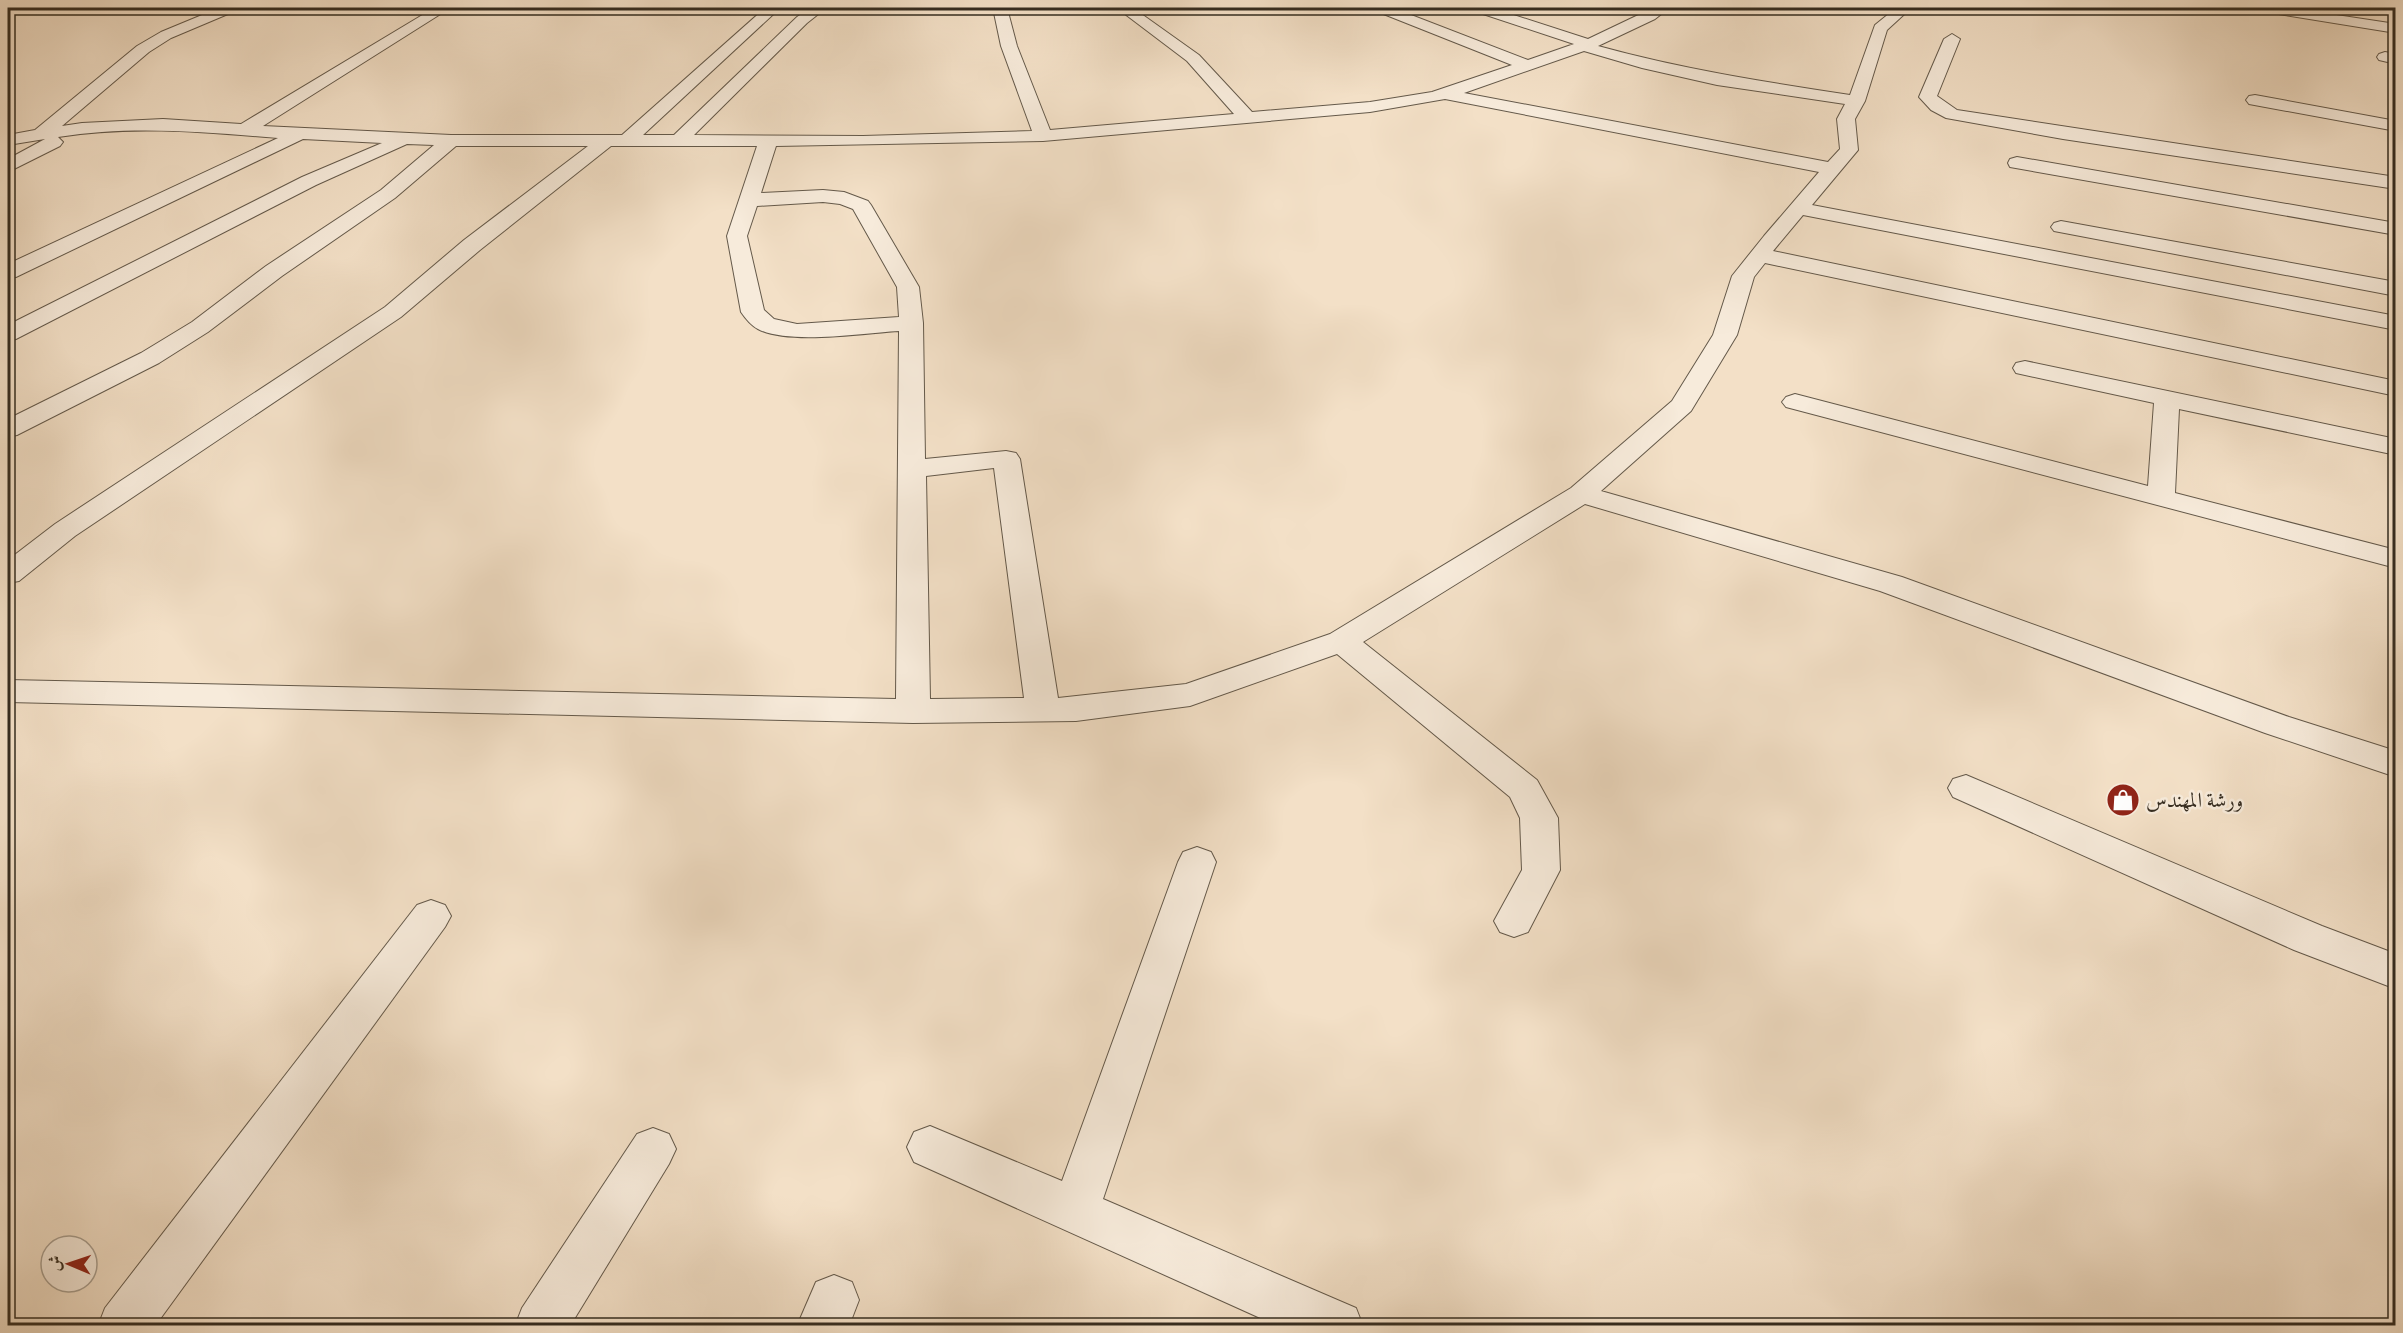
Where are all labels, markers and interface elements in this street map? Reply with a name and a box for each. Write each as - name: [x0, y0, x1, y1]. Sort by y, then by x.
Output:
- shop icon: ورشة المهندس: [2105, 782, 2141, 818]
- place label: ورشة المهندس: [2146, 787, 2243, 813]
- north arrow: [39, 1234, 99, 1294]
- text: ش: [45, 1255, 64, 1272]

